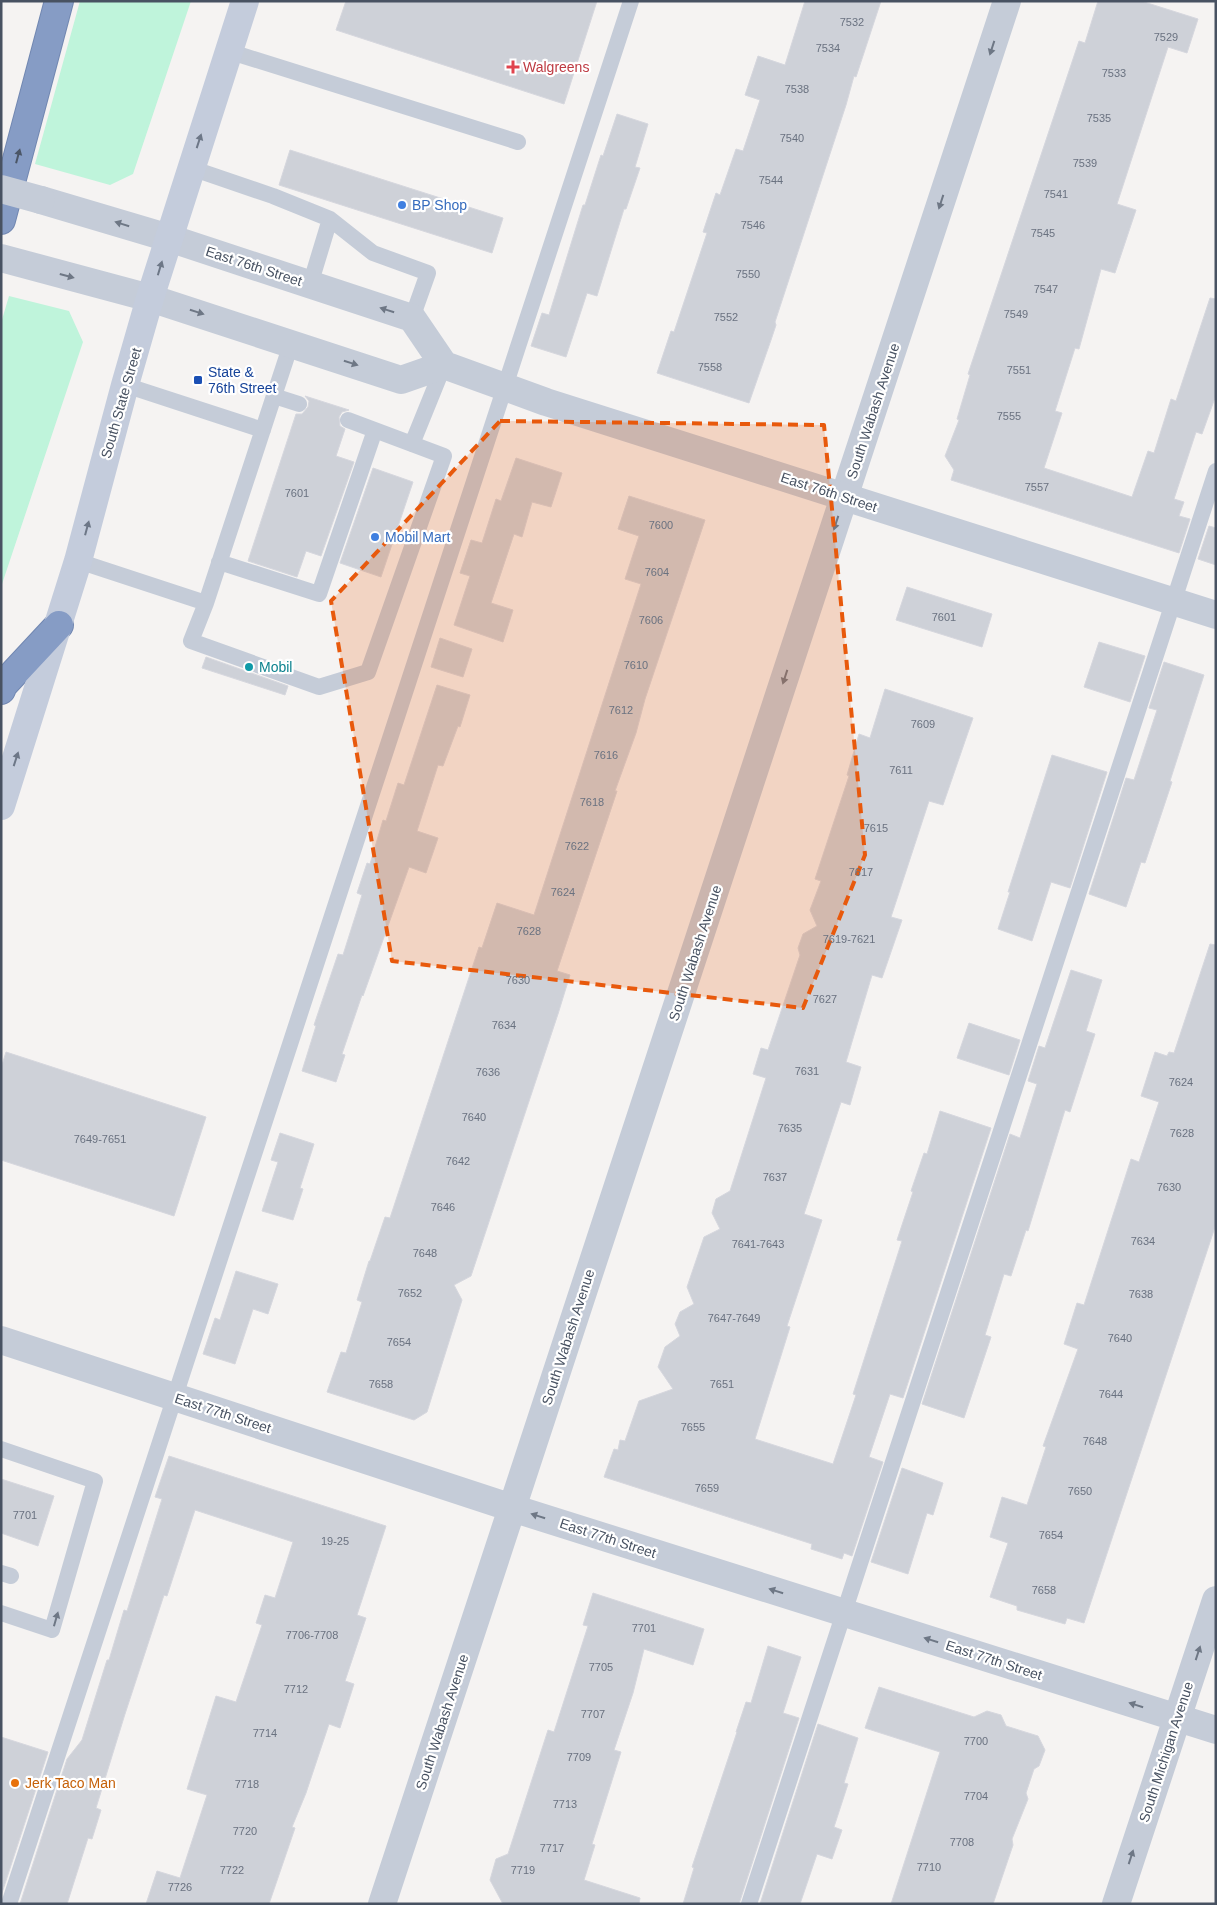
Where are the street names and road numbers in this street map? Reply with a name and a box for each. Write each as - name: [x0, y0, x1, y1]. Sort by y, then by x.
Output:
- street label: East 76th Street: [204, 243, 304, 289]
- street label: South Wabash Avenue: [844, 341, 903, 481]
- street label: South State Street: [98, 346, 144, 460]
- street label: East 76th Street: [779, 469, 879, 515]
- street label: South Wabash Avenue: [666, 883, 725, 1023]
- street label: South Wabash Avenue: [539, 1267, 598, 1407]
- street label: East 77th Street: [173, 1390, 273, 1436]
- street label: East 77th Street: [558, 1515, 658, 1561]
- street label: East 77th Street: [944, 1637, 1044, 1683]
- street label: South Wabash Avenue: [413, 1652, 472, 1792]
- street label: South Michigan Avenue: [1136, 1679, 1196, 1824]

